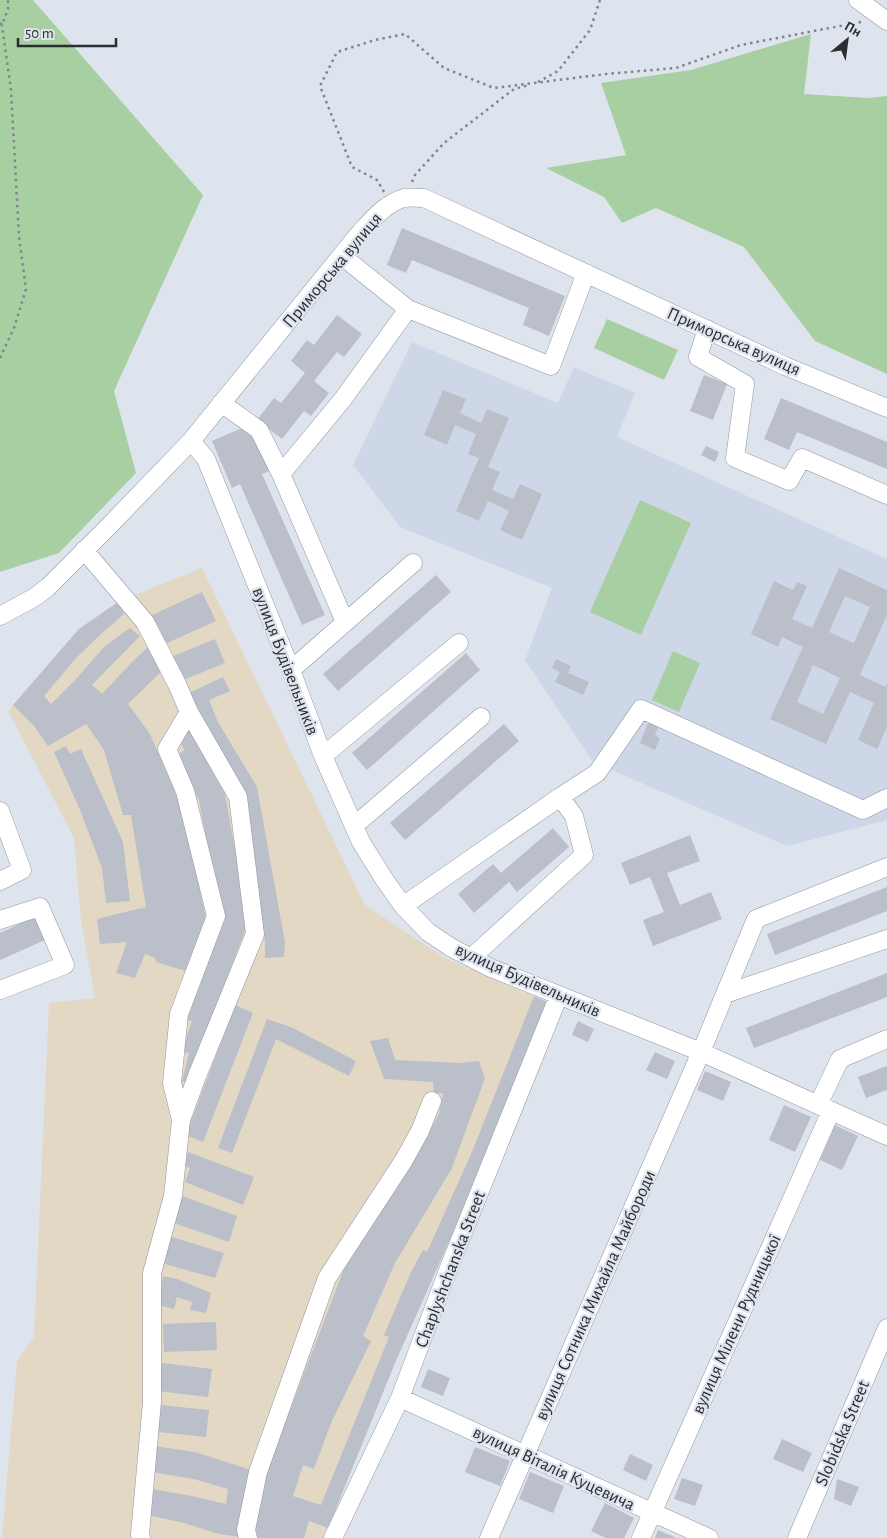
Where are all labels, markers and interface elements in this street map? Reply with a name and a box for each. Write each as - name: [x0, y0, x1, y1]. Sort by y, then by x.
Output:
- scale bar: [18, 15, 115, 47]
- north arrow: [822, 15, 872, 65]
- text: Пн: [842, 19, 864, 40]
- text: 50 m: [25, 26, 54, 41]
- street label: Приморська вулиця: [280, 210, 386, 332]
- street label: Приморська вулиця: [664, 304, 803, 379]
- street label: вулиця Будівельників: [249, 585, 322, 738]
- street label: вулиця Будівельників: [452, 941, 603, 1021]
- street label: вулиця Сотника Михайла Майбороди: [532, 1167, 659, 1423]
- street label: Chaplyshchanska Street: [413, 1188, 489, 1350]
- street label: вулиця Мілени Рудницької: [689, 1232, 785, 1417]
- street label: Slobidska Street: [813, 1378, 873, 1489]
- street label: вулиця Віталія Куцевича: [470, 1423, 637, 1514]

